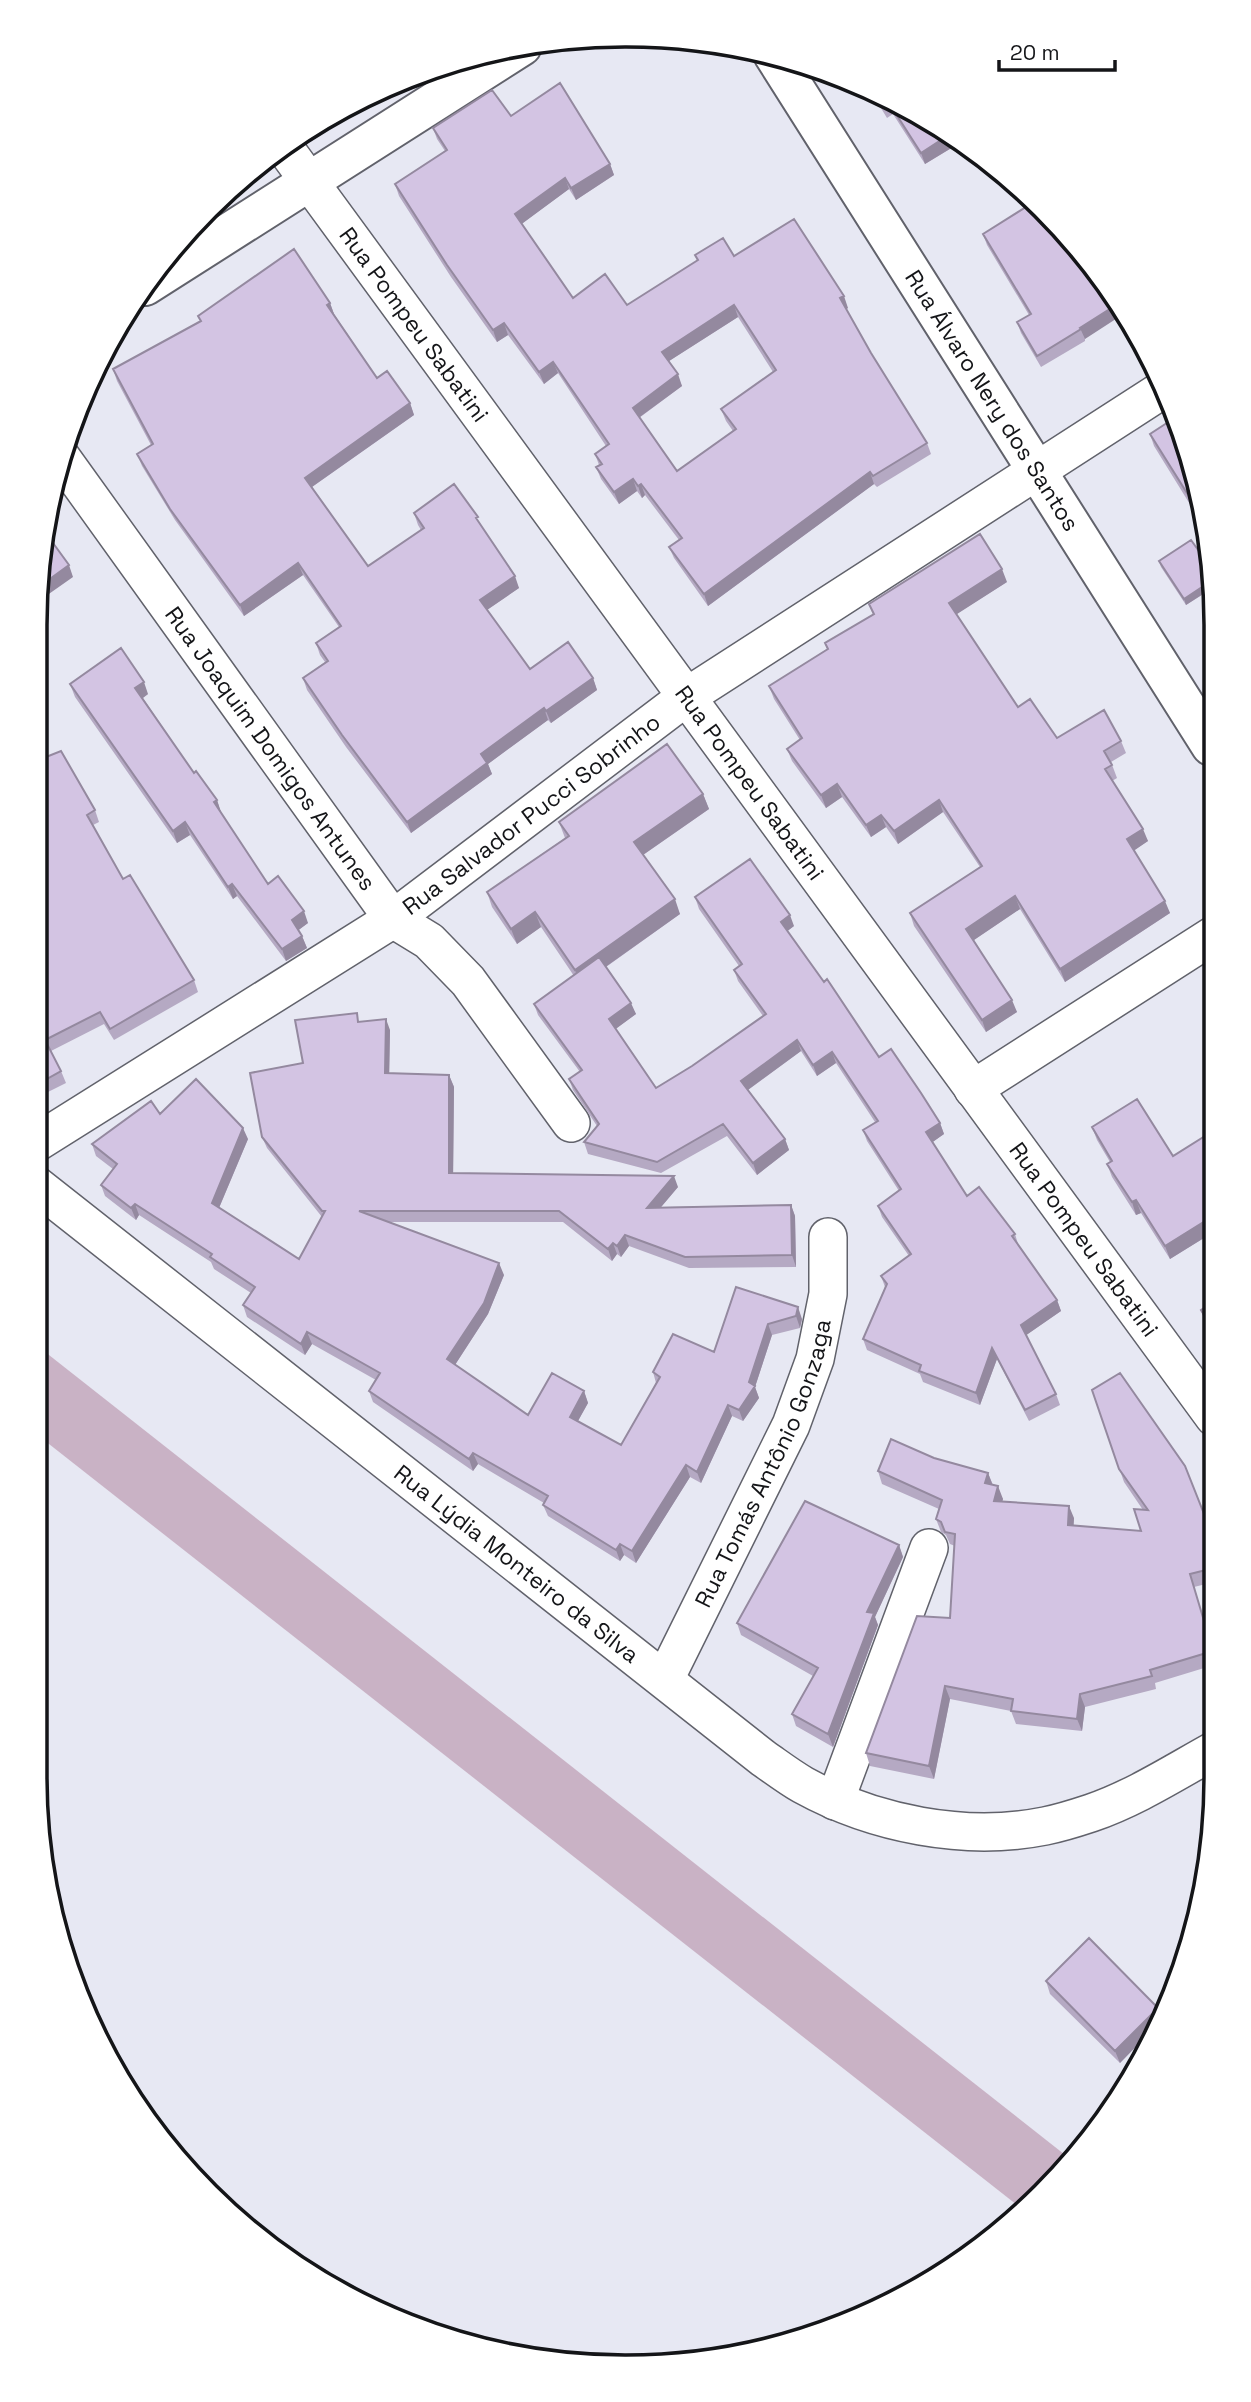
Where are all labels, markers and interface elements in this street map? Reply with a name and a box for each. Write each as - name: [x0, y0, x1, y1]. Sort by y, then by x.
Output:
- scale bar: [999, 28, 1114, 72]
- text: 20 m: [1010, 39, 1060, 66]
- street label: Rua Pompeu Sabatini: [333, 221, 495, 428]
- street label: Rua Álvaro Nery dos Santos: [898, 264, 1086, 537]
- street label: Rua Joaquim Domigos Antunes: [158, 601, 383, 896]
- street label: Rua Pompeu Sabatini: [668, 679, 831, 886]
- street label: Rua Salvador Pucci Sobrinho: [396, 707, 666, 922]
- street label: Rua Pompeu Sabatini: [1003, 1136, 1165, 1343]
- street label: Rua Tomás Antônio Gonzaga: [688, 1317, 838, 1612]
- street label: Rua Lýdia Monteiro da Silva: [388, 1458, 645, 1670]

